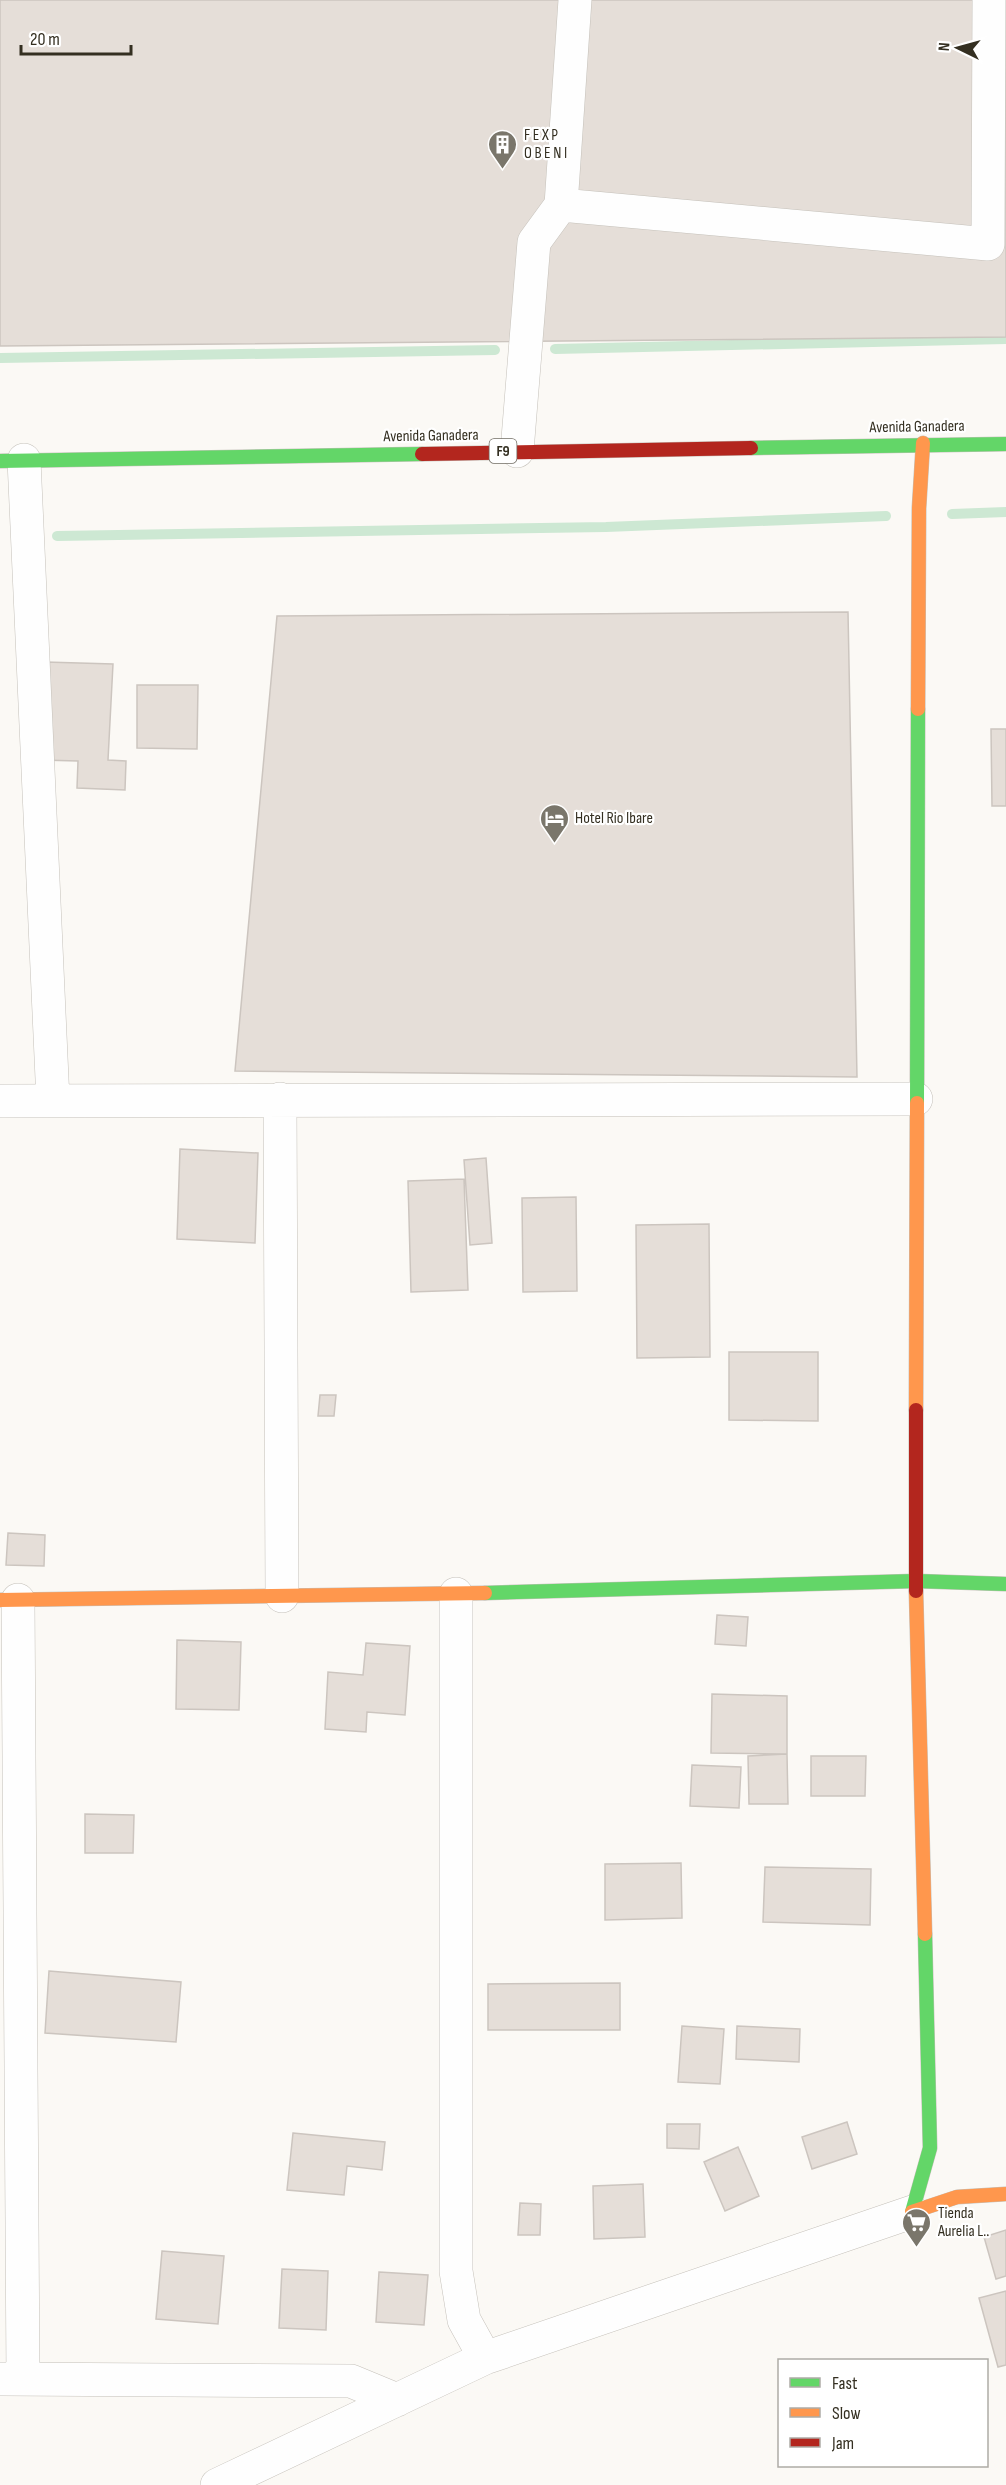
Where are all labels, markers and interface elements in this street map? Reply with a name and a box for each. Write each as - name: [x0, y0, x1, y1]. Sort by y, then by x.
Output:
- scale bar: [21, 18, 130, 56]
- north arrow: [928, 18, 988, 78]
- text: 20 m: [30, 29, 60, 50]
- text: N: [935, 42, 954, 52]
- place label: F E X P O B E N I: [524, 126, 567, 163]
- building icon: F E X P O B E N I: [487, 128, 519, 170]
- street label: Avenida Ganadera: [868, 417, 965, 437]
- street label: Avenida Ganadera: [382, 426, 479, 446]
- road number: F9: [490, 439, 516, 463]
- hotel icon: Hotel Rio Ibare: [538, 802, 570, 844]
- place label: Hotel Rio Ibare: [575, 809, 653, 828]
- place label: Tienda Aurelia L..: [937, 2204, 989, 2241]
- supermarket icon: Tienda Aurelia L..: [901, 2206, 933, 2248]
- legend: [778, 2359, 988, 2467]
- text: Fast: [832, 2373, 858, 2394]
- text: Slow: [832, 2403, 861, 2424]
- text: Jam: [831, 2433, 854, 2454]

